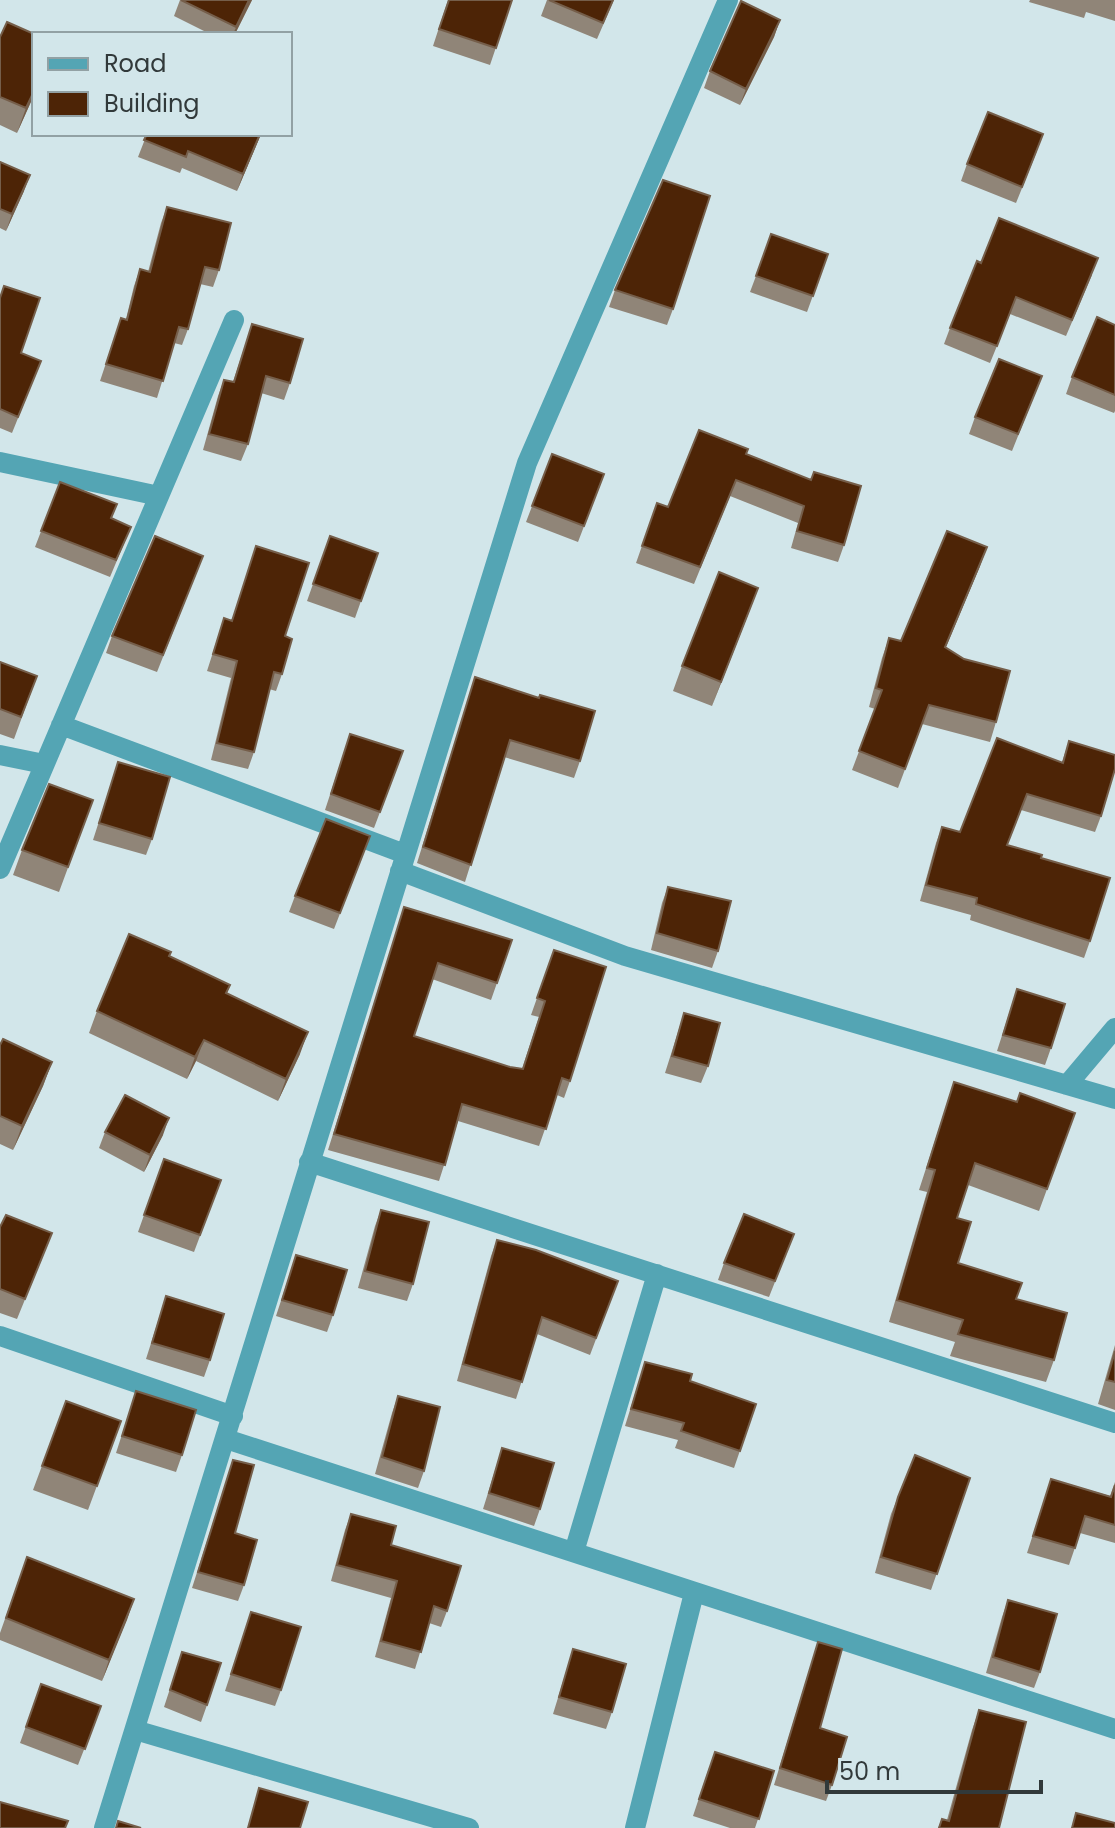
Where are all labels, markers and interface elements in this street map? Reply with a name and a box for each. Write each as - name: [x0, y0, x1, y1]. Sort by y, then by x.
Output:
- legend: [32, 32, 292, 136]
- text: Road: [104, 47, 166, 80]
- text: Building: [104, 87, 200, 120]
- scale bar: [827, 1744, 1041, 1794]
- text: 50 m: [839, 1755, 900, 1788]

